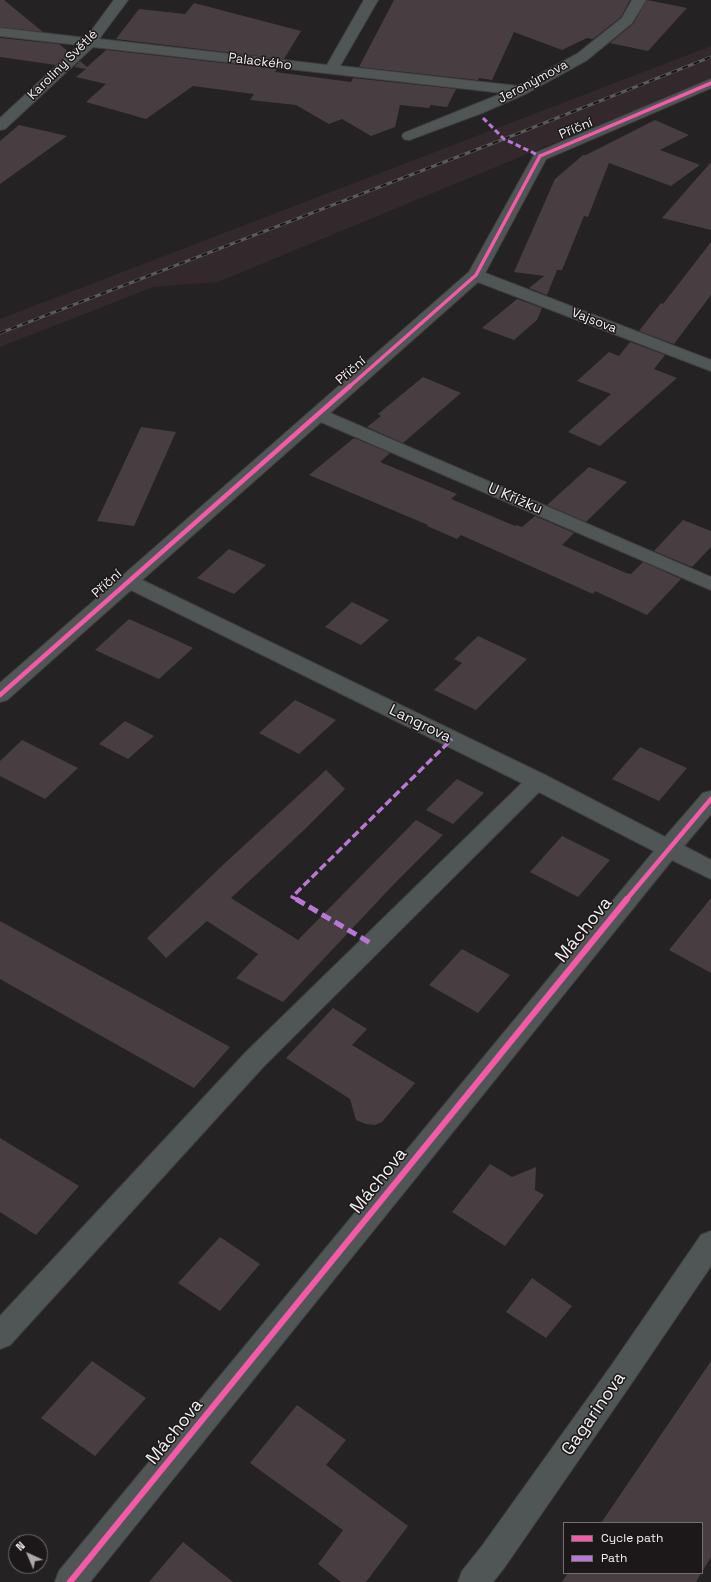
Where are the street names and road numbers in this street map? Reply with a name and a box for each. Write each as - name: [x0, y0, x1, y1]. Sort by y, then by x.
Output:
- street label: Karoliny Světlé: [25, 27, 101, 103]
- street label: Palackého: [227, 50, 293, 74]
- street label: Jeronýmova: [495, 57, 571, 107]
- street label: Příční: [557, 115, 595, 143]
- street label: Vajsova: [569, 305, 619, 337]
- street label: Příční: [333, 354, 369, 388]
- street label: U Křížku: [485, 480, 545, 518]
- street label: Příční: [89, 567, 125, 601]
- street label: Langrova: [386, 701, 454, 747]
- street label: Máchova: [551, 893, 617, 967]
- street label: Máchova: [346, 1144, 412, 1218]
- street label: Gagarinova: [557, 1368, 631, 1460]
- street label: Máchova: [142, 1395, 208, 1469]

